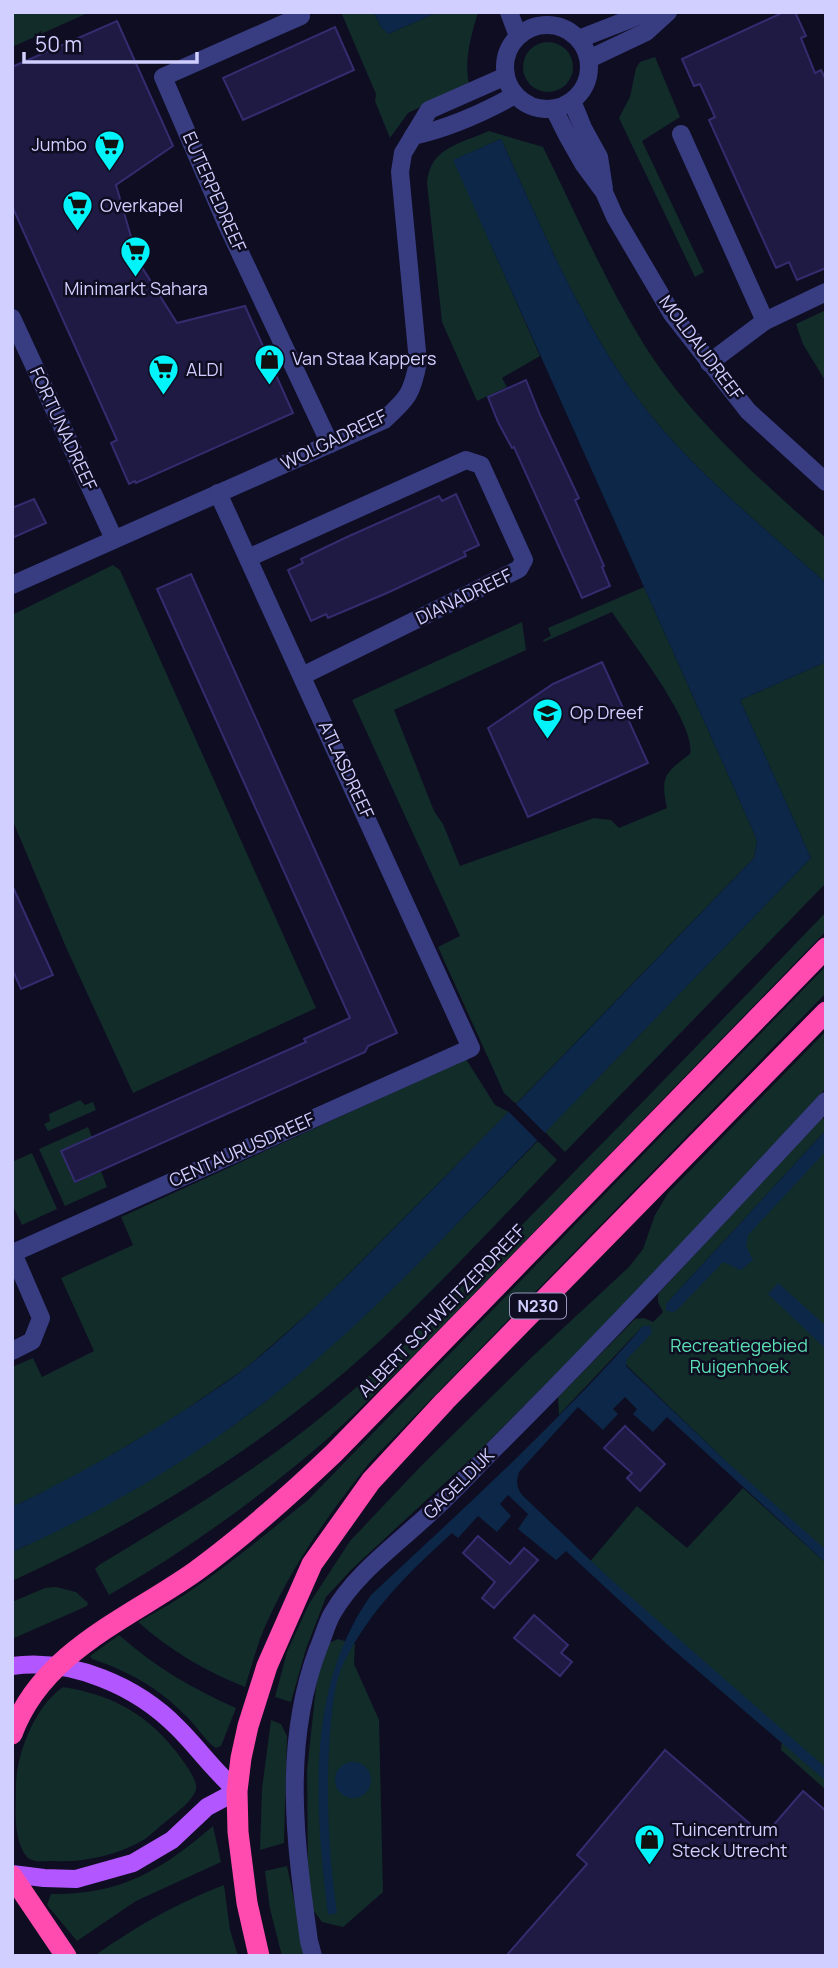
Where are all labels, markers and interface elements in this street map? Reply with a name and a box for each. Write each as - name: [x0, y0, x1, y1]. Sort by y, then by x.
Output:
- scale bar: [24, 21, 198, 65]
- text: 50 m: [35, 30, 82, 58]
- supermarket icon: Jumbo: [93, 128, 127, 172]
- street label: EUTERPEDREEF: [178, 128, 252, 256]
- place label: Jumbo: [31, 132, 87, 156]
- supermarket icon: Overkapel: [60, 189, 94, 233]
- place label: Overkapel: [100, 193, 183, 217]
- supermarket icon: Minimarkt Sahara: [119, 234, 153, 278]
- place label: Minimarkt Sahara: [64, 276, 208, 300]
- street label: MOLDAUDREEF: [654, 290, 749, 405]
- shop icon: Van Staa Kappers: [252, 342, 286, 386]
- place label: Van Staa Kappers: [292, 346, 436, 370]
- supermarket icon: ALDI: [146, 353, 180, 397]
- place label: ALDI: [186, 357, 223, 381]
- street label: FORTUNADREEF: [25, 363, 103, 494]
- street label: WOLGADREEF: [277, 403, 391, 475]
- street label: DIANADREEF: [411, 562, 516, 630]
- school or university icon: Op Dreef: [530, 696, 564, 740]
- place label: Op Dreef: [570, 700, 644, 724]
- street label: ATLASDREEF: [314, 717, 380, 822]
- street label: CENTAURUSDREEF: [165, 1106, 318, 1192]
- street label: ALBERT SCHWEITZERDREEF: [352, 1219, 530, 1402]
- road number: N230: [510, 1294, 566, 1318]
- park label: Recreatiegebied Ruigenhoek: [670, 1333, 808, 1378]
- street label: GAGELDIJK: [418, 1442, 499, 1524]
- place label: Tuincentrum Steck Utrecht: [672, 1817, 788, 1862]
- shop icon: Tuincentrum Steck Utrecht: [632, 1823, 666, 1867]

